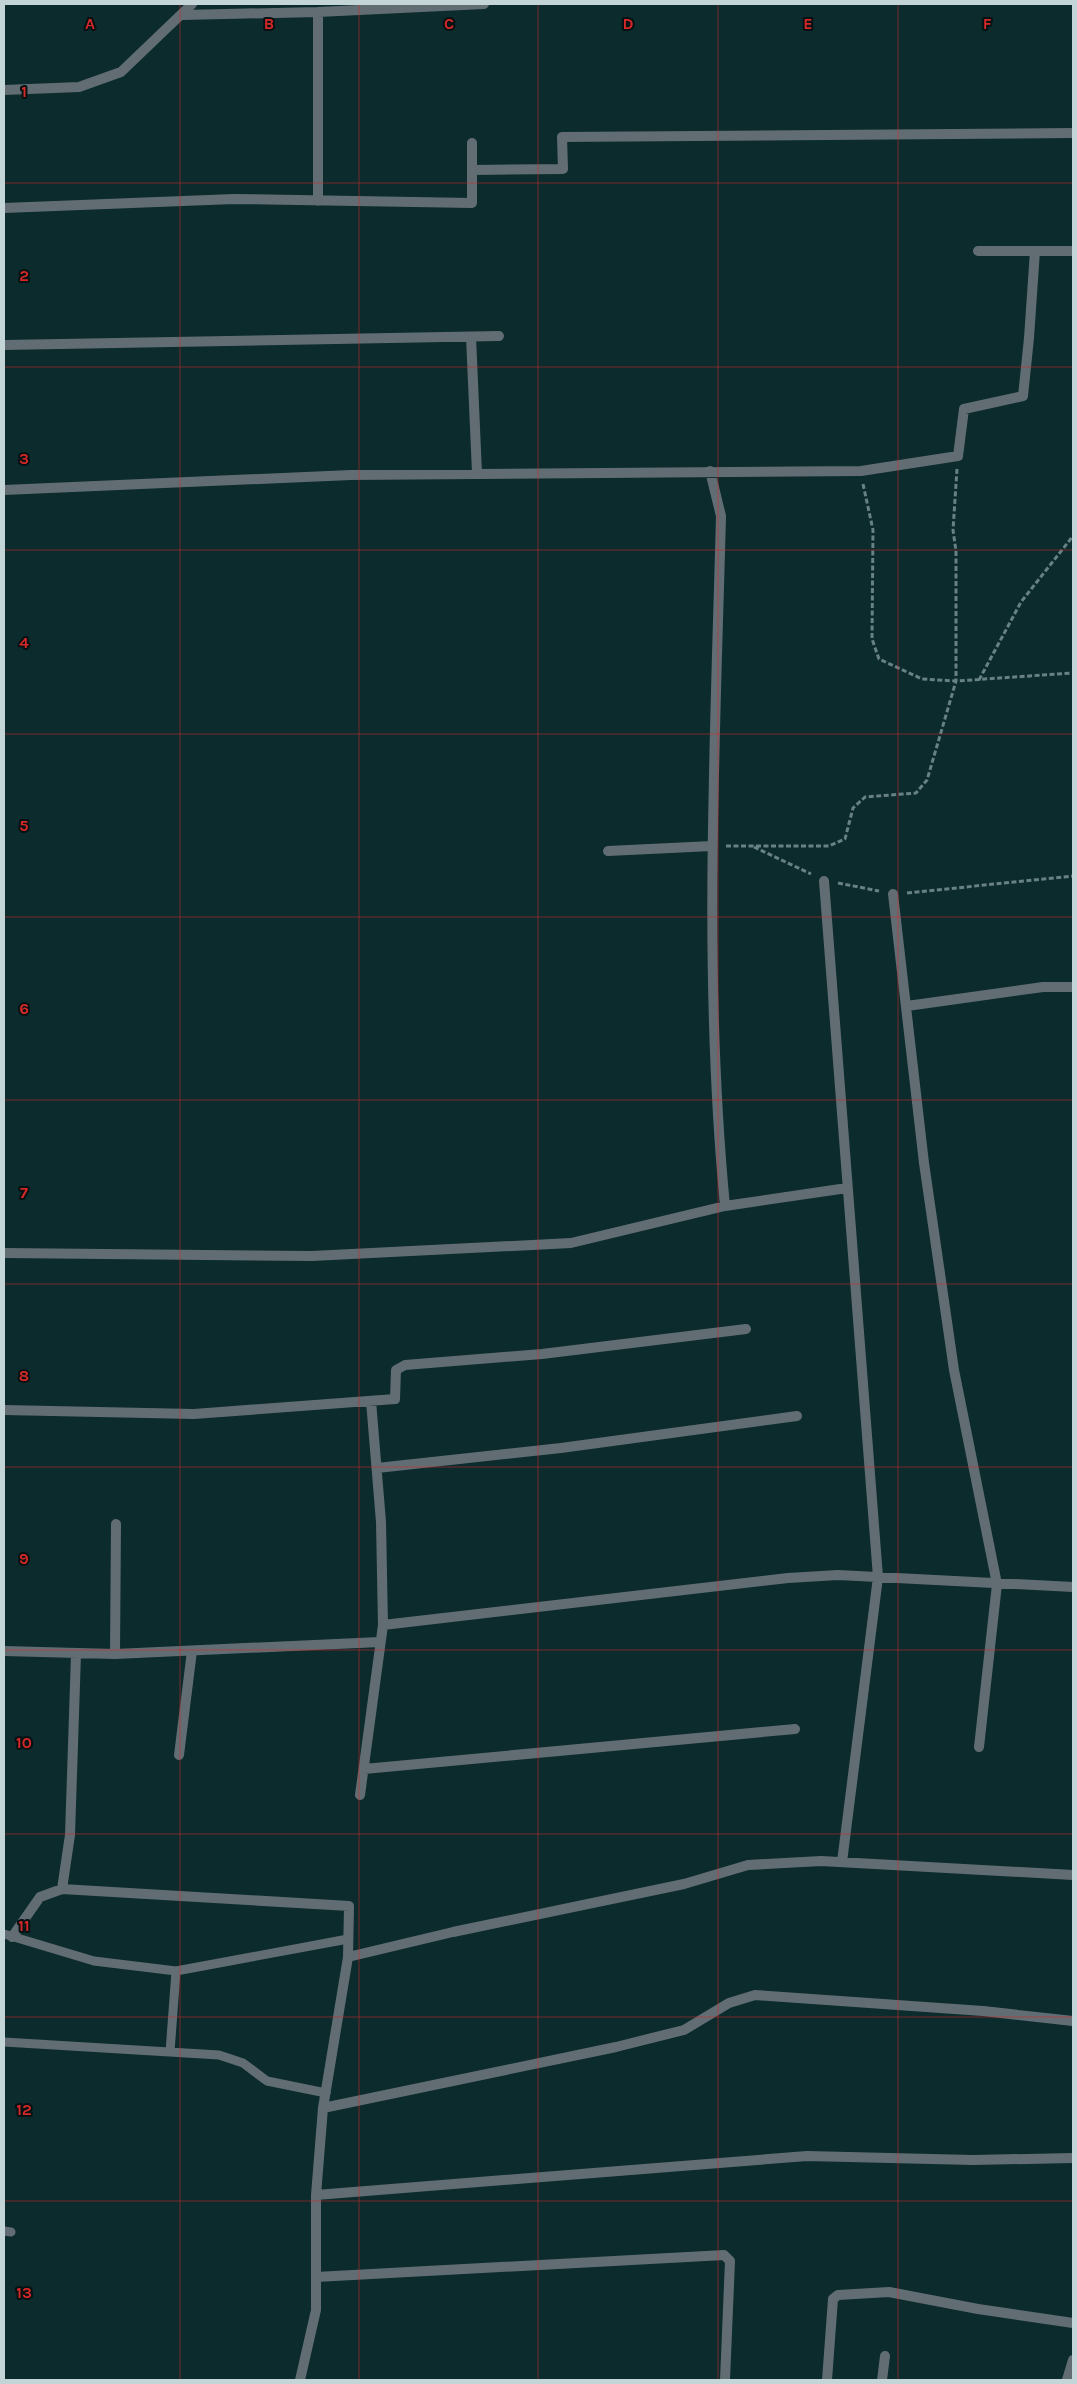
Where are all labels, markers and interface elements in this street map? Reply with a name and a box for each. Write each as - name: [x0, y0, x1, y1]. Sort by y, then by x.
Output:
- text: A: [85, 14, 95, 33]
- text: B: [264, 14, 274, 33]
- text: C: [444, 14, 454, 33]
- text: D: [623, 14, 634, 33]
- text: E: [803, 14, 813, 33]
- text: F: [983, 14, 992, 33]
- text: 1: [21, 82, 27, 101]
- text: 2: [19, 266, 29, 285]
- text: 3: [19, 449, 29, 468]
- text: 4: [19, 633, 29, 652]
- text: 5: [19, 816, 29, 835]
- text: 6: [19, 999, 29, 1018]
- text: 7: [20, 1183, 28, 1202]
- text: 8: [19, 1366, 29, 1385]
- text: 9: [19, 1549, 29, 1568]
- text: 10: [16, 1733, 32, 1752]
- text: 11: [18, 1916, 30, 1935]
- text: 12: [16, 2100, 32, 2119]
- text: 13: [16, 2283, 32, 2302]

